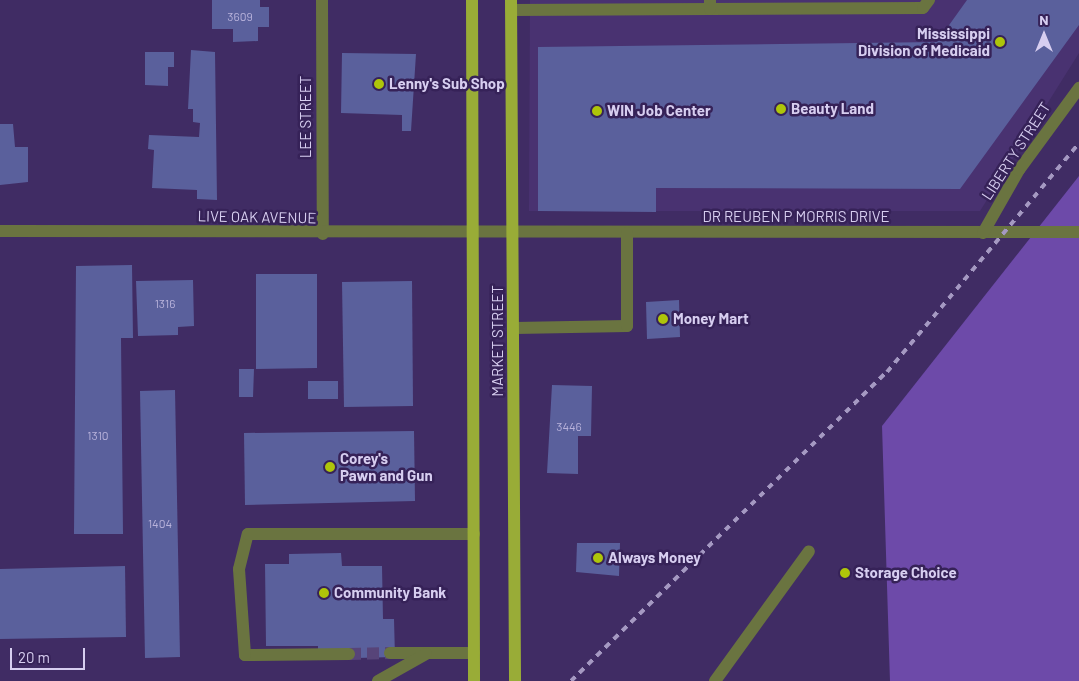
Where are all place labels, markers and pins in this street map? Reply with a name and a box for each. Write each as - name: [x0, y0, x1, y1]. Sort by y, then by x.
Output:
- place label: Mississippi Division of Medicaid: [858, 24, 990, 59]
- marker: Mississippi Division of Medicaid: [994, 36, 1006, 48]
- place label: Lenny's Sub Shop: [389, 75, 505, 93]
- marker: Lenny's Sub Shop: [373, 78, 385, 90]
- place label: Beauty Land: [791, 100, 874, 118]
- place label: WIN Job Center: [607, 102, 711, 120]
- marker: Beauty Land: [775, 103, 787, 115]
- marker: WIN Job Center: [591, 105, 603, 117]
- place label: Money Mart: [673, 310, 749, 328]
- marker: Money Mart: [657, 313, 669, 325]
- place label: Corey's Pawn and Gun: [340, 449, 433, 484]
- marker: Corey's Pawn and Gun: [324, 461, 336, 473]
- place label: Always Money: [608, 549, 701, 567]
- marker: Always Money: [592, 552, 604, 564]
- place label: Storage Choice: [855, 564, 957, 582]
- marker: Storage Choice: [839, 567, 851, 579]
- place label: Community Bank: [334, 584, 446, 602]
- marker: Community Bank: [318, 587, 330, 599]

